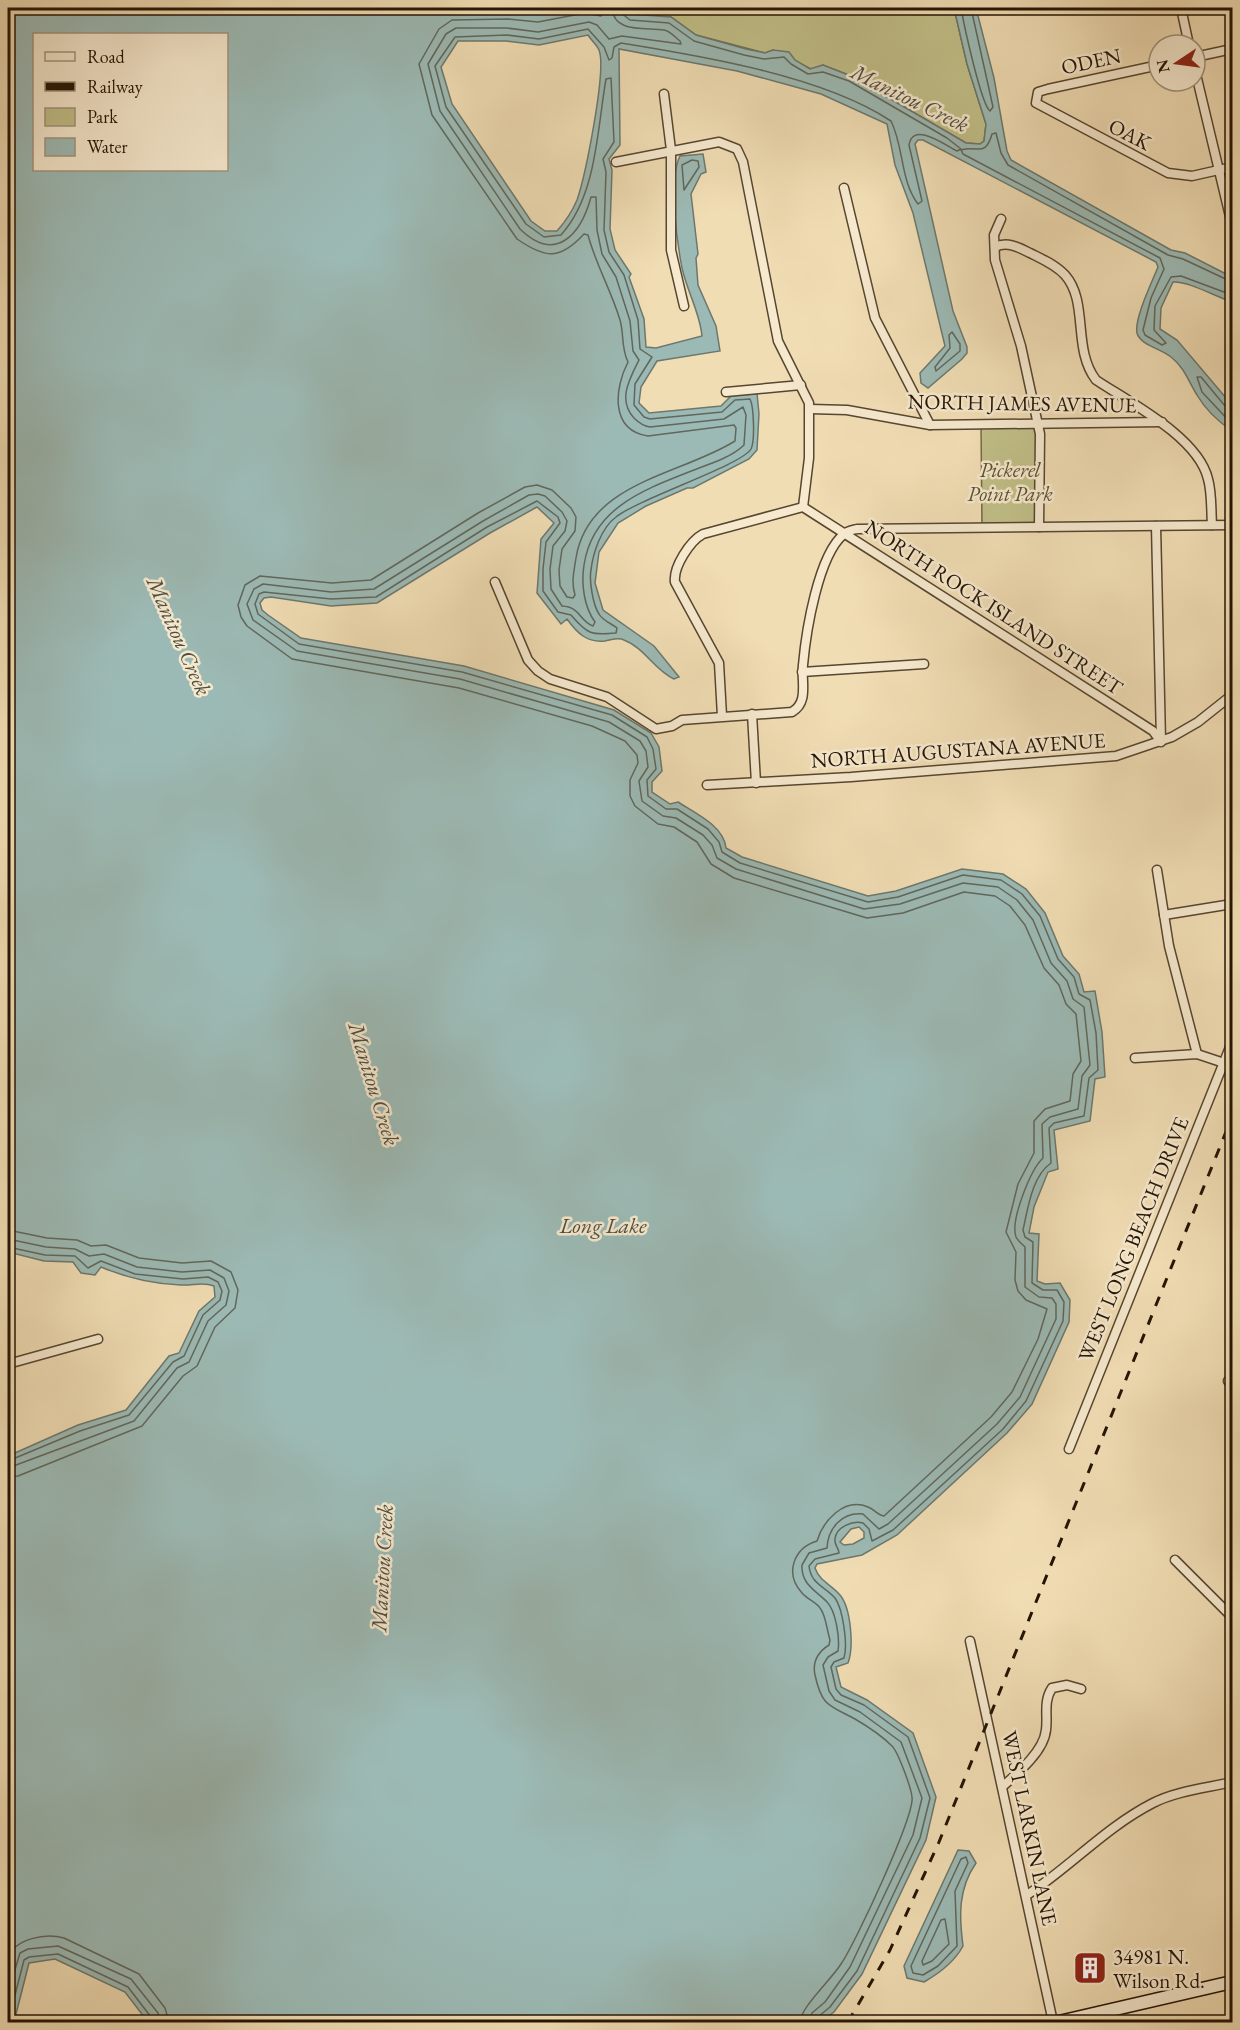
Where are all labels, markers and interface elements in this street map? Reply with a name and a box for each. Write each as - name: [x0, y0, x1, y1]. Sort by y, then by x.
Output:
- legend: [33, 33, 228, 171]
- north arrow: [1147, 33, 1207, 93]
- street label: ODEN: [1059, 41, 1124, 80]
- text: Road: [87, 45, 126, 68]
- water label: Manitou Creek: [845, 56, 974, 139]
- text: N: [1151, 58, 1175, 75]
- text: Railway: [87, 75, 143, 98]
- text: Park: [87, 105, 118, 128]
- street label: OAK: [1104, 112, 1156, 156]
- text: Water: [87, 135, 128, 158]
- street label: NORTH JAMES AVENUE: [907, 388, 1137, 418]
- park label: Pickerel Point Park: [967, 456, 1053, 507]
- street label: NORTH ROCK ISLAND STREET: [860, 513, 1129, 701]
- water label: Manitou Creek: [139, 570, 218, 700]
- street label: NORTH AUGUSTANA AVENUE: [810, 726, 1106, 774]
- water label: Manitou Creek: [341, 1017, 406, 1149]
- street label: WEST LONG BEACH DRIVE: [1071, 1113, 1195, 1365]
- water label: Long Lake: [558, 1211, 647, 1240]
- water label: Manitou Creek: [364, 1504, 400, 1634]
- street label: WEST LARKIN LANE: [996, 1728, 1064, 1928]
- place label: 34981 N. Wilson Rd.: [1113, 1943, 1205, 1994]
- building icon: 34981 N. Wilson Rd.: [1072, 1950, 1108, 1986]

